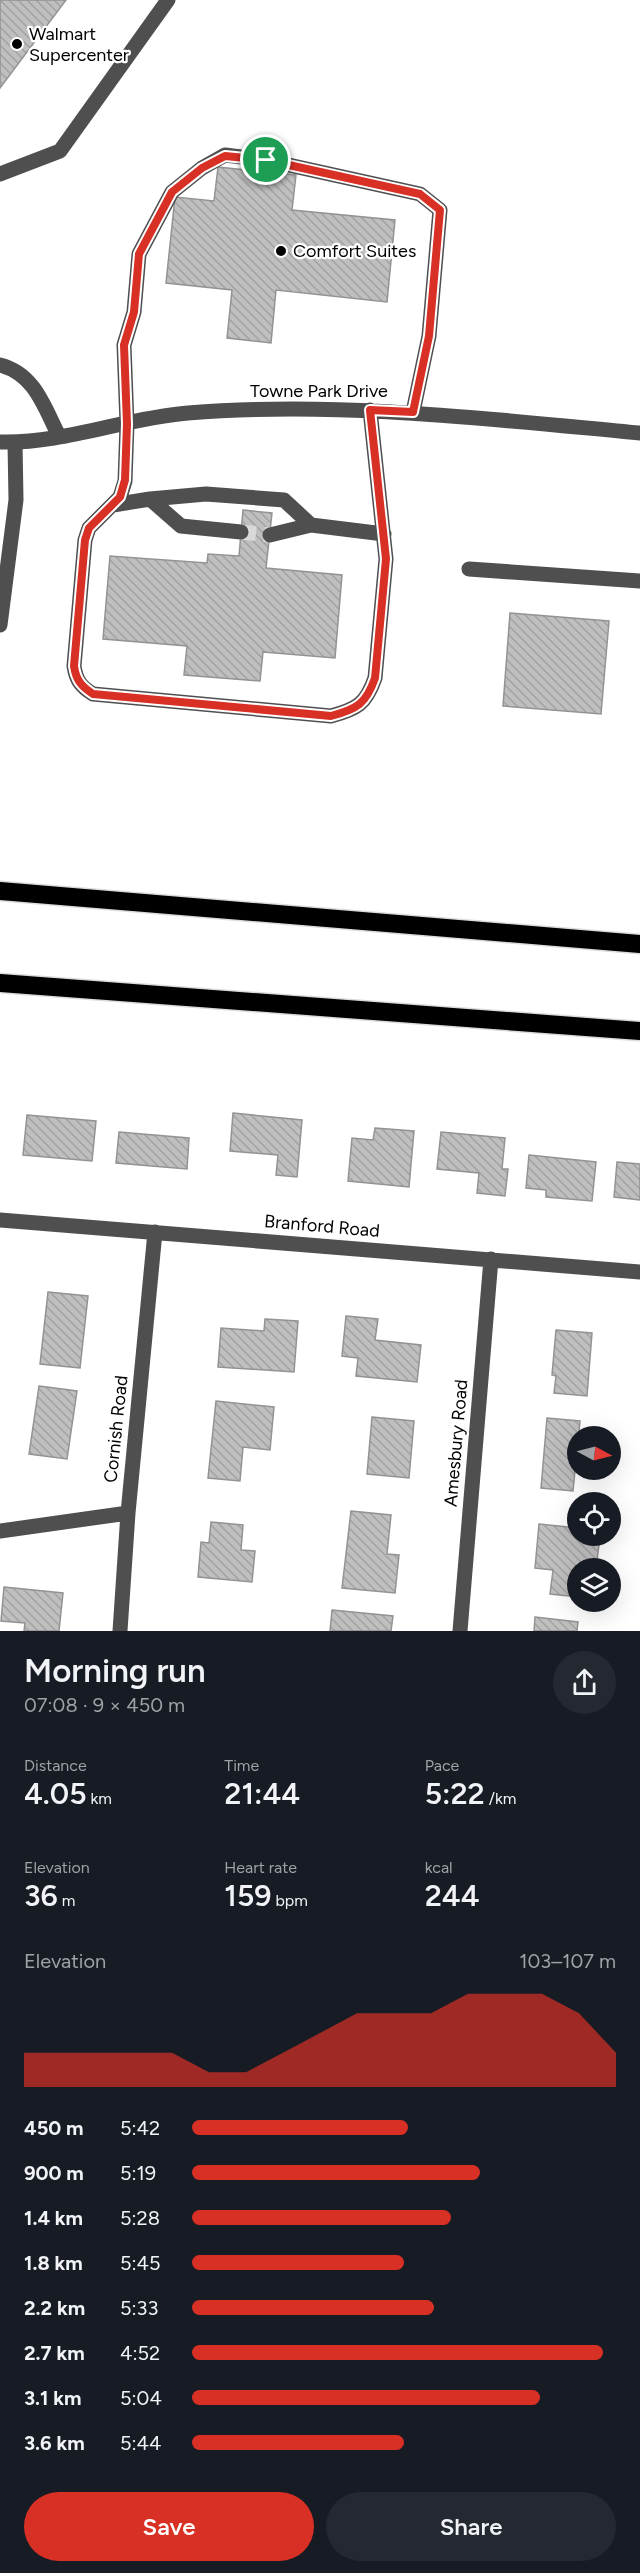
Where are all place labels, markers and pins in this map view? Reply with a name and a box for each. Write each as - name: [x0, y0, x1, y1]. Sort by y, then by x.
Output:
- place label: Walmart Supercenter: [29, 23, 129, 66]
- marker: Walmart Supercenter: [10, 37, 24, 51]
- pin: [240, 134, 291, 185]
- place label: Comfort Suites: [293, 240, 416, 262]
- marker: Comfort Suites: [274, 244, 288, 258]

